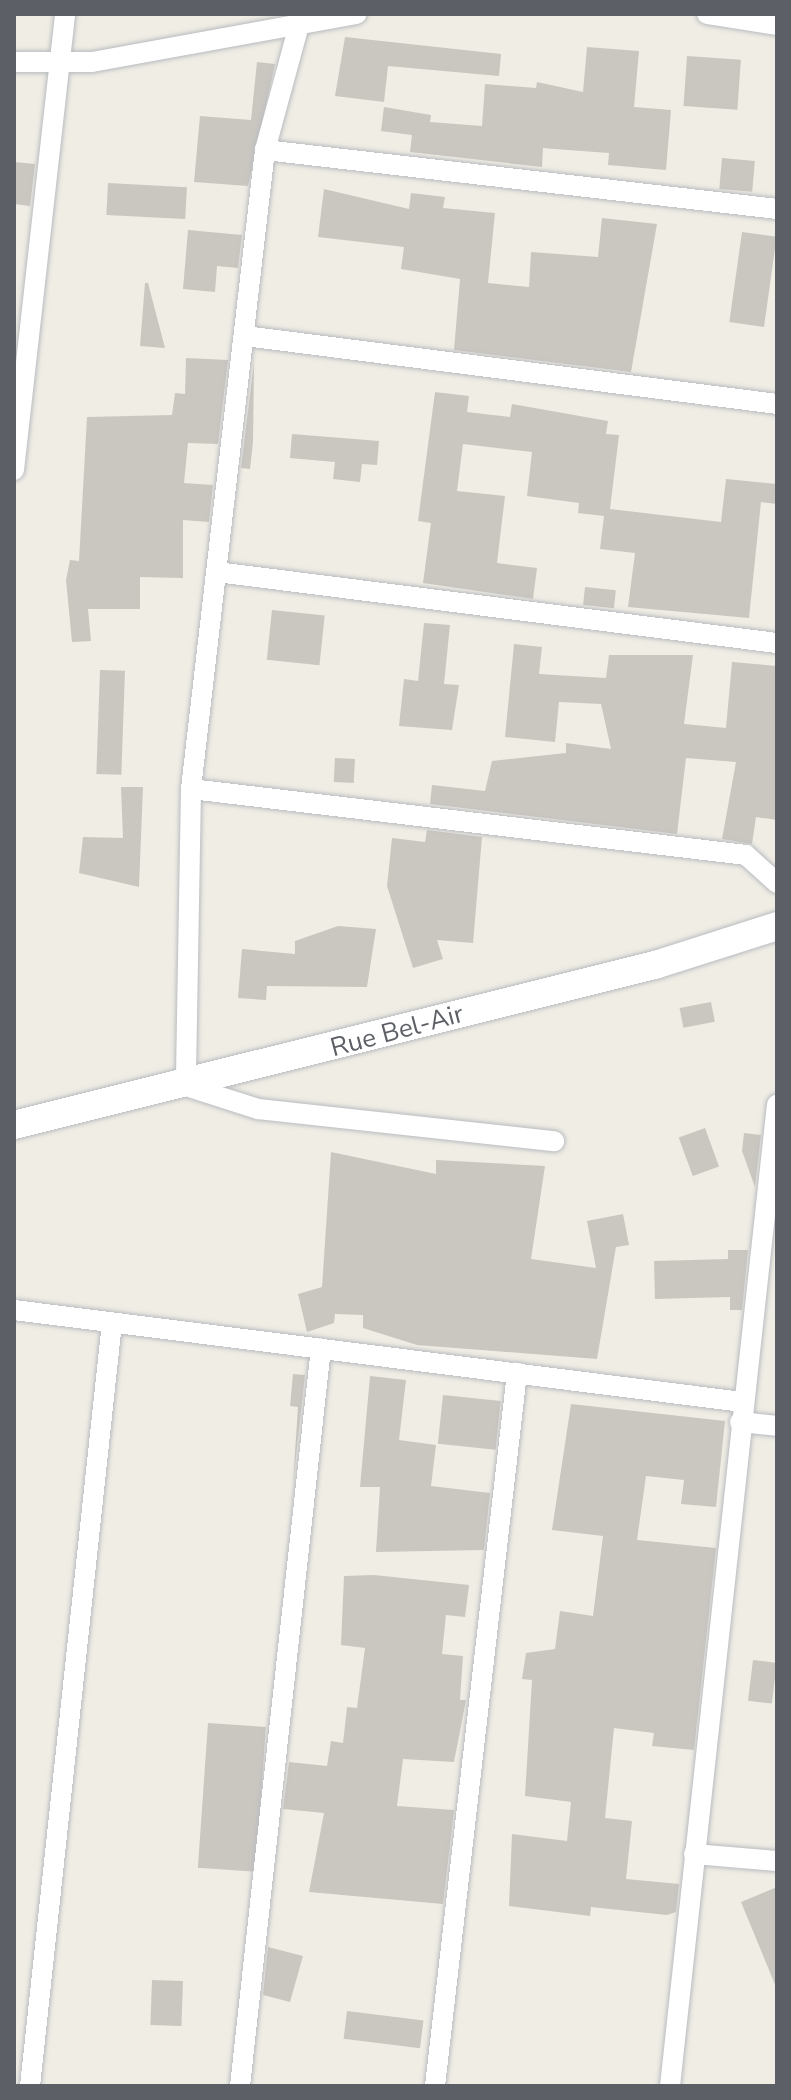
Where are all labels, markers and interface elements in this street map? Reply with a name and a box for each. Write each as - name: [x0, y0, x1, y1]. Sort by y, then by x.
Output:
- street label: Rue Bel-Air: [327, 998, 467, 1064]

